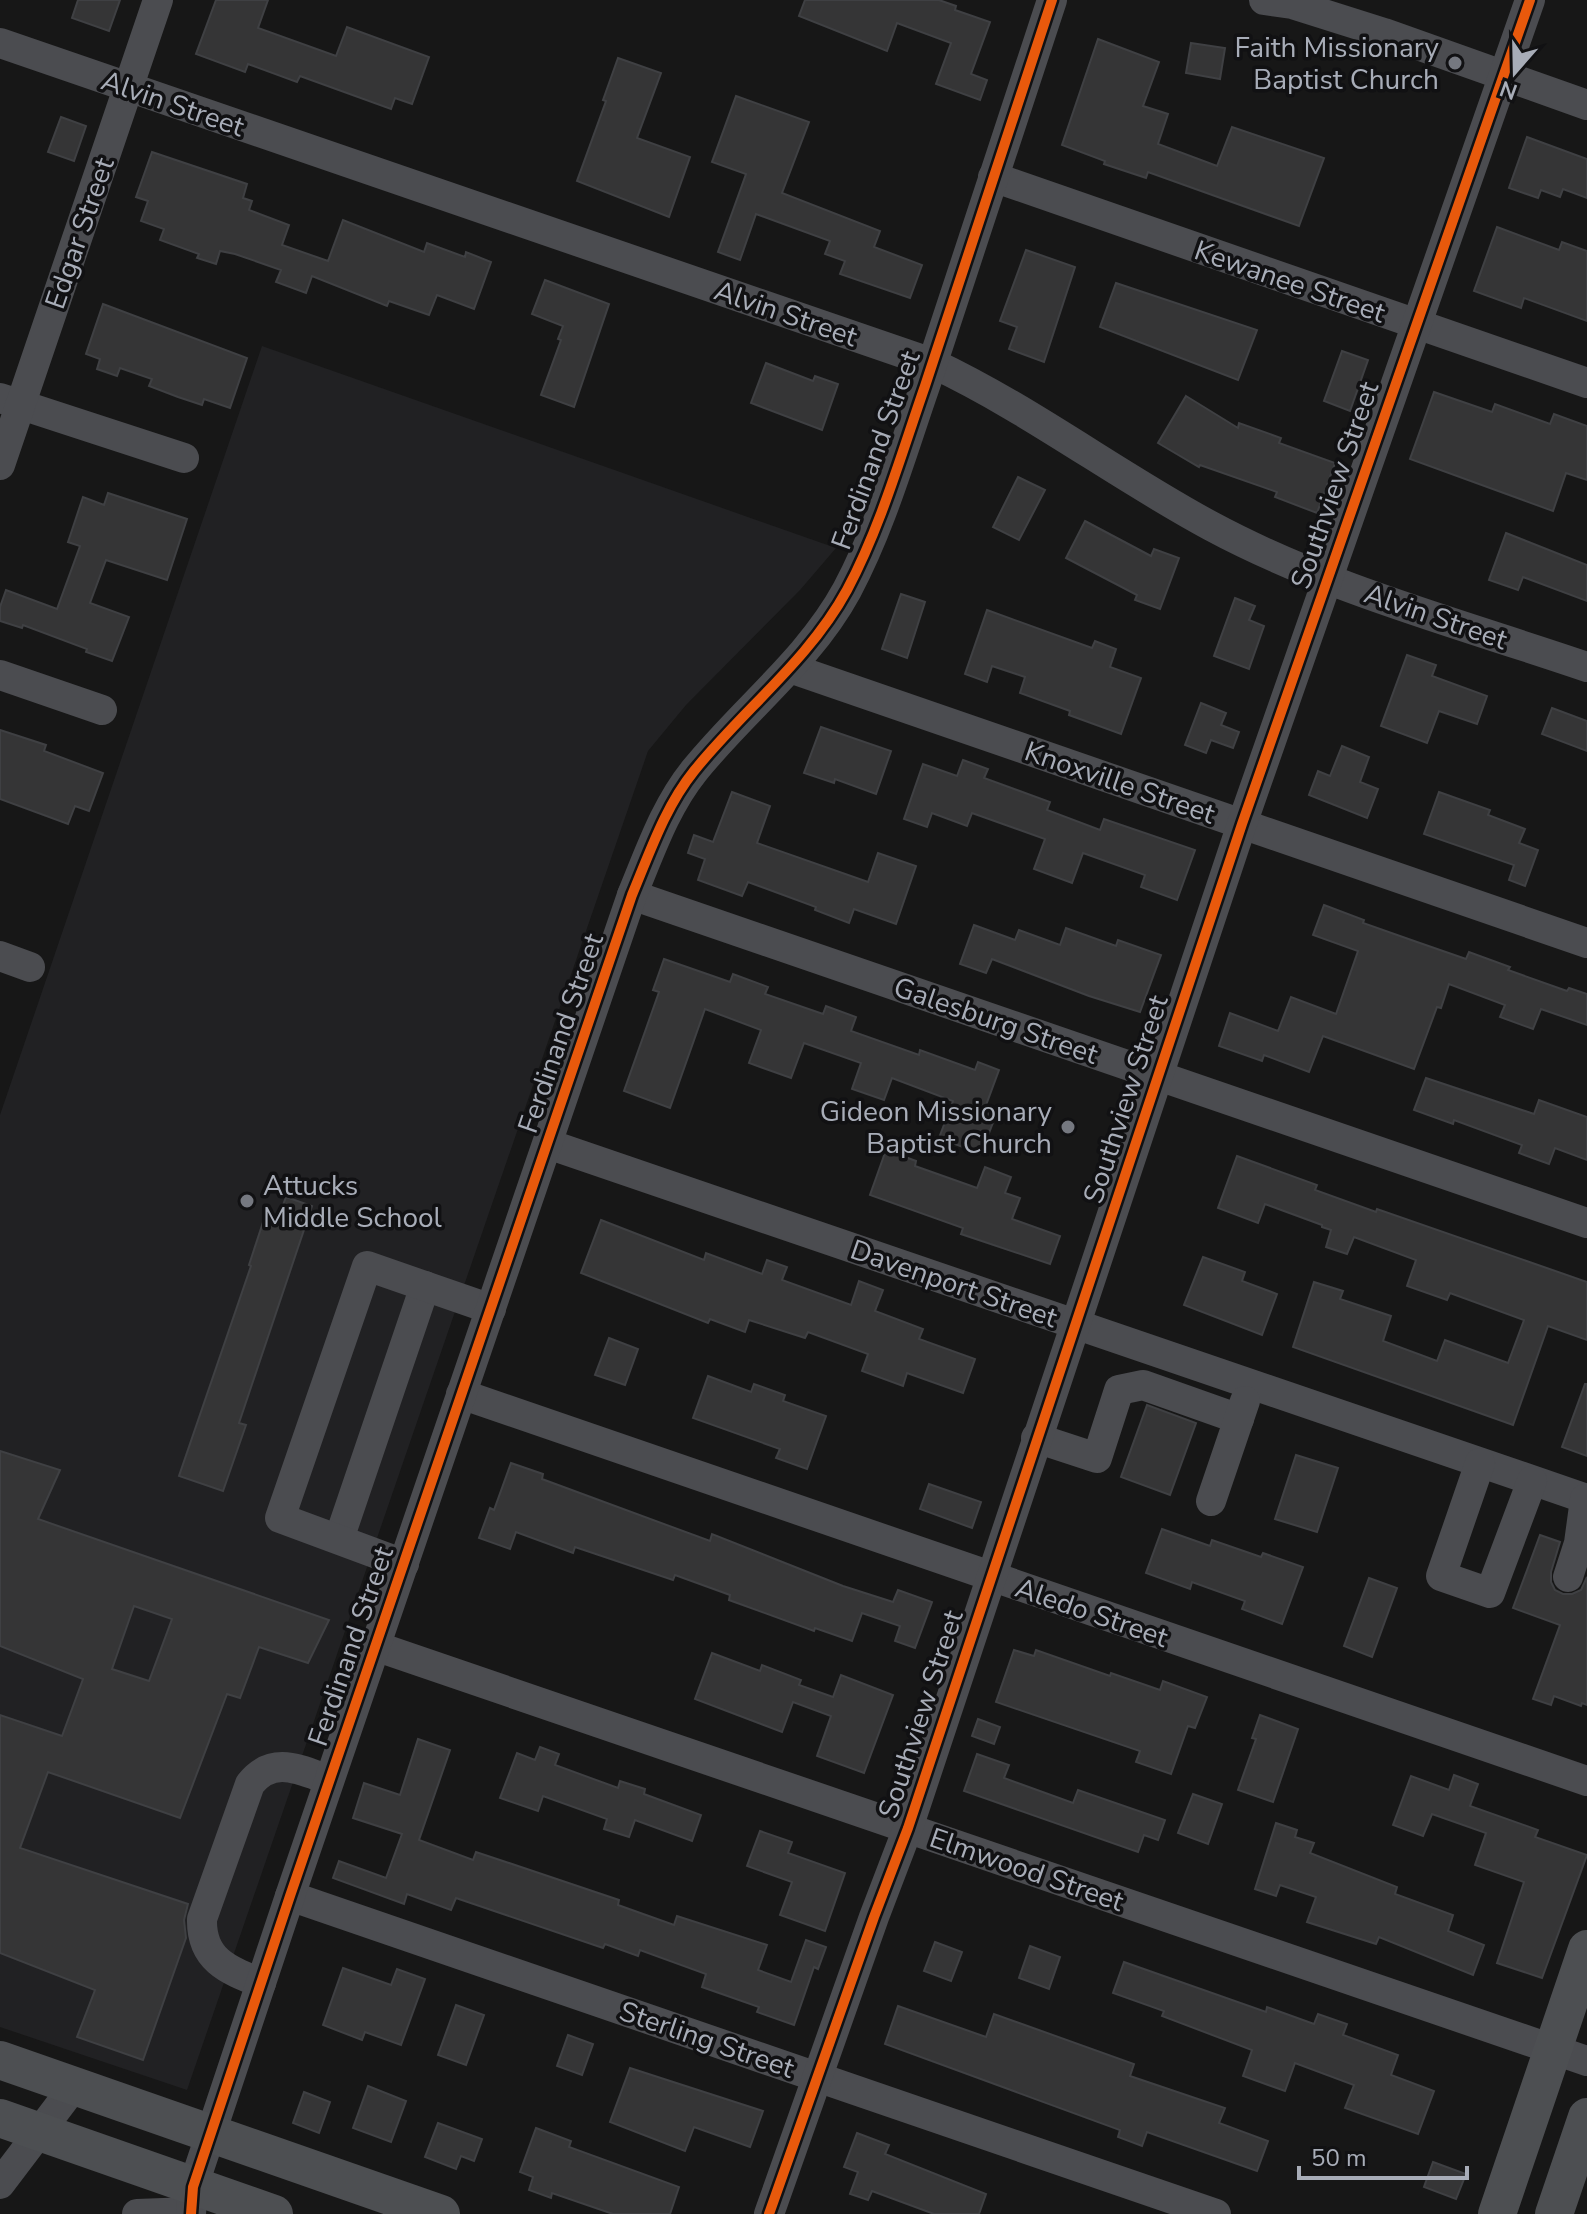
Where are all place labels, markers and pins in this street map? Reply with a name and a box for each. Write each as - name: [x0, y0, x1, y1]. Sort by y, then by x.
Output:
- place label: Faith Missionary Baptist Church: [1235, 29, 1440, 99]
- marker: Faith Missionary Baptist Church: [1446, 54, 1464, 72]
- place label: Gideon Missionary Baptist Church: [820, 1093, 1053, 1163]
- marker: Gideon Missionary Baptist Church: [1059, 1118, 1077, 1136]
- place label: Attucks Middle School: [263, 1167, 443, 1237]
- marker: Attucks Middle School: [238, 1192, 256, 1210]

